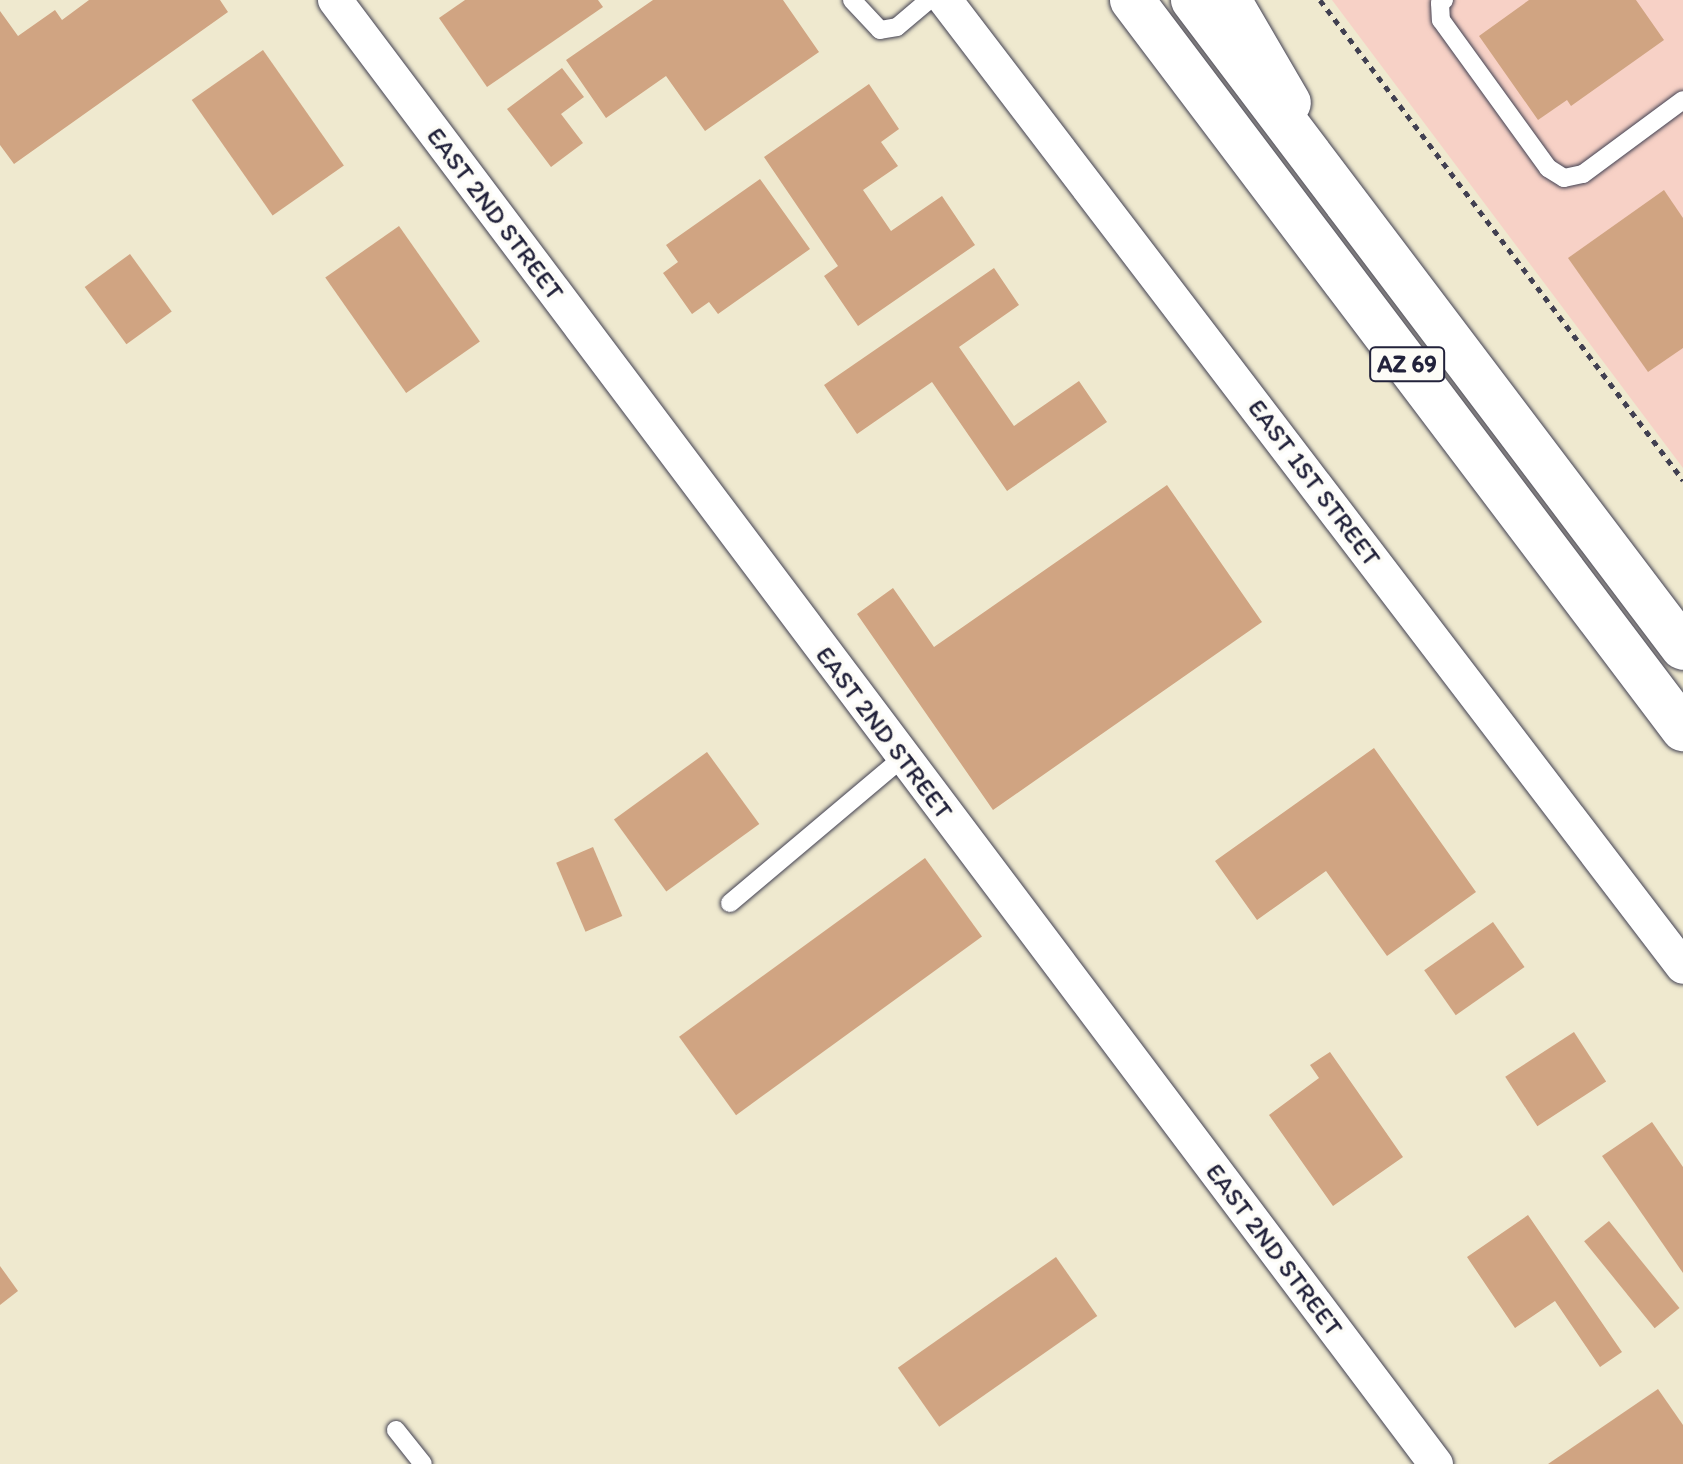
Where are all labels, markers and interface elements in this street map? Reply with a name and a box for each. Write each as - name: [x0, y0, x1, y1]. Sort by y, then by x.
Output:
- street label: EAST 2ND STREET: [420, 121, 570, 307]
- road number: AZ 69: [1369, 344, 1445, 384]
- street label: EAST 1ST STREET: [1241, 393, 1387, 573]
- street label: EAST 2ND STREET: [809, 640, 959, 826]
- street label: EAST 2ND STREET: [1199, 1157, 1349, 1343]

